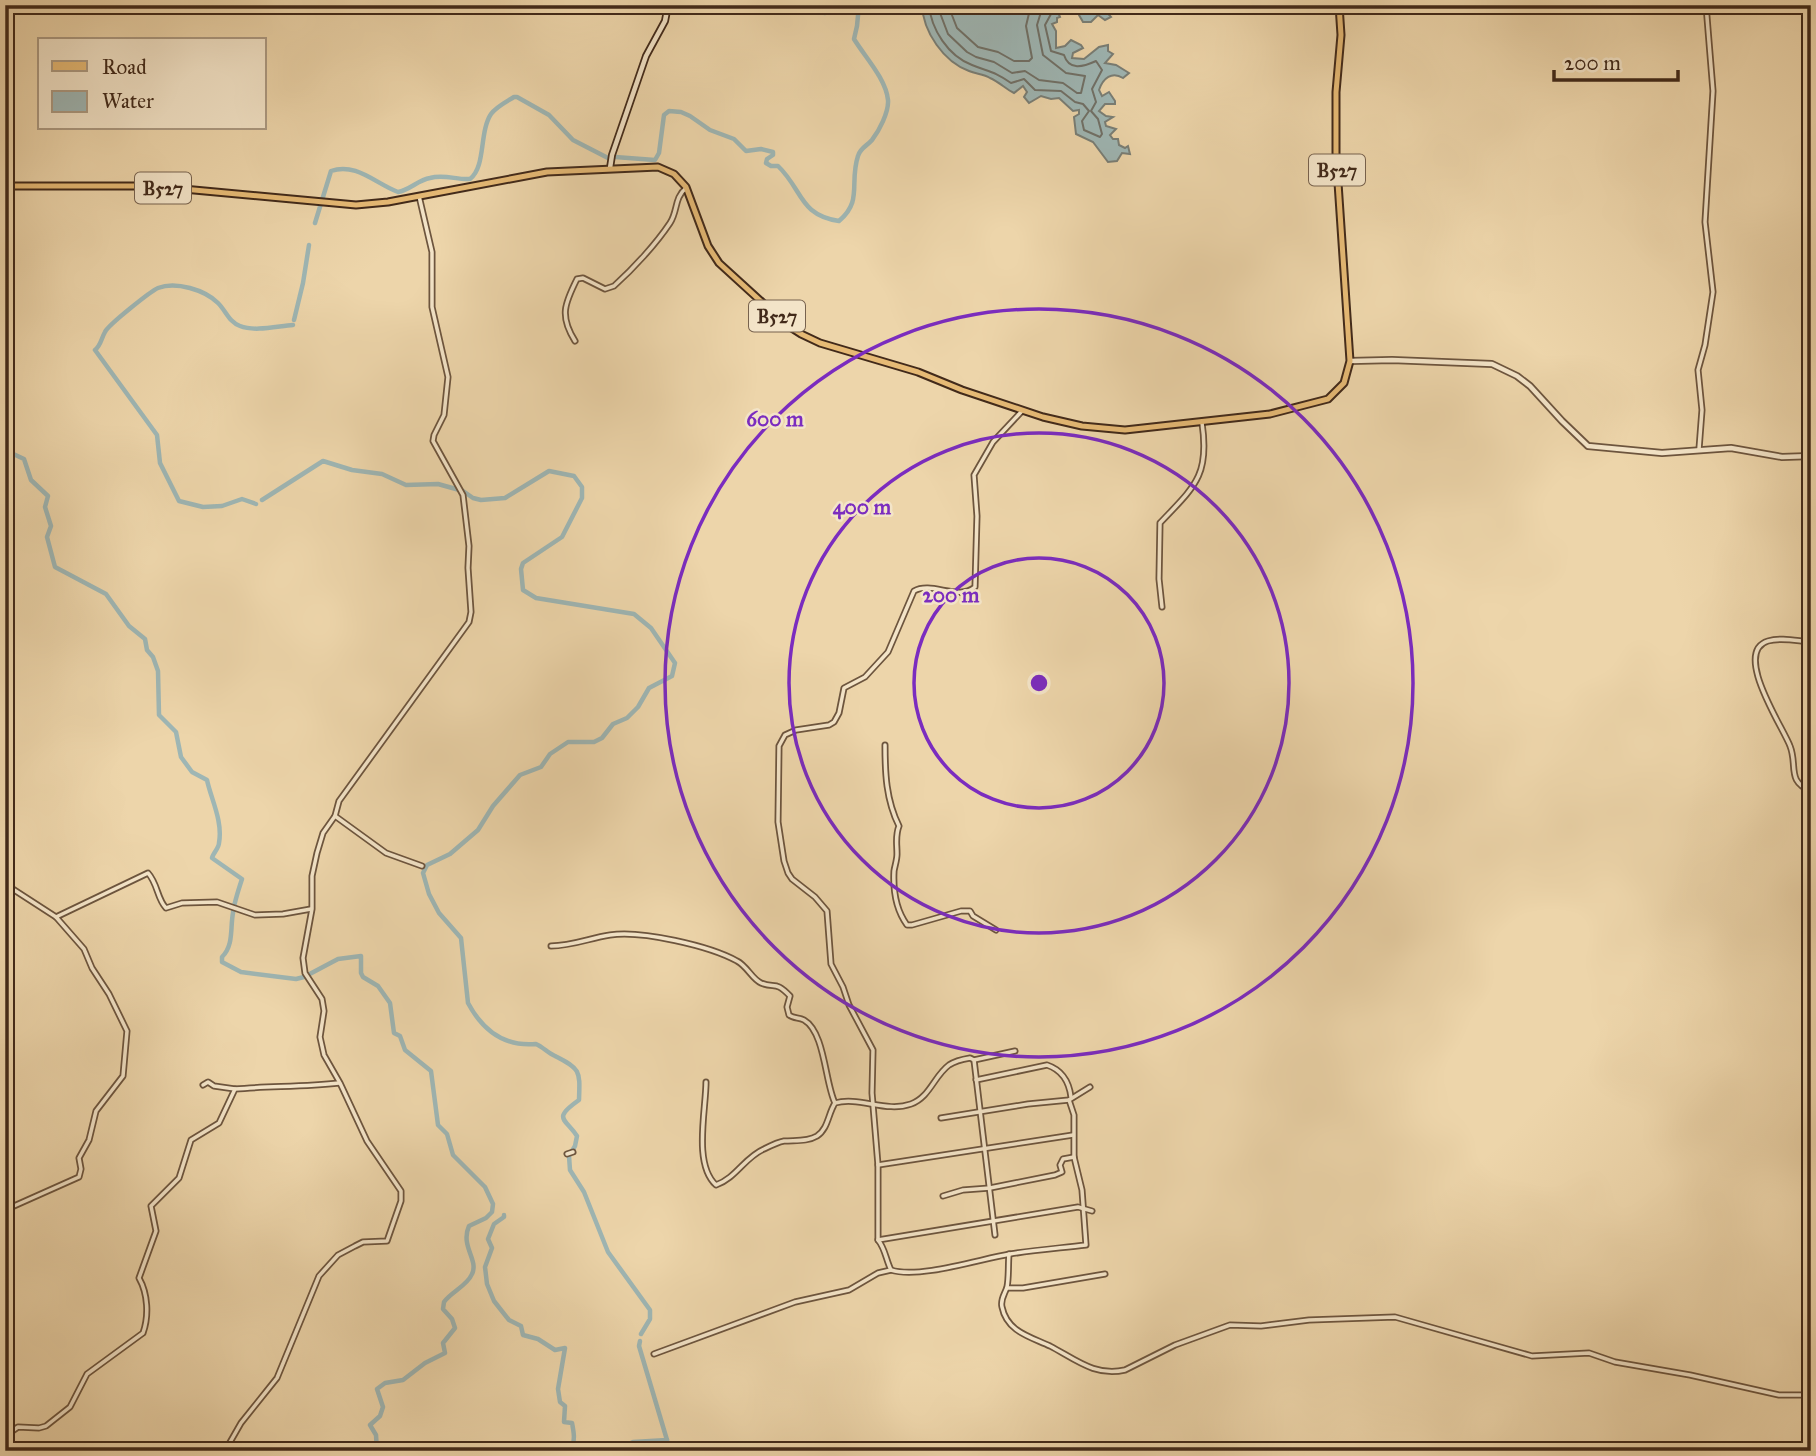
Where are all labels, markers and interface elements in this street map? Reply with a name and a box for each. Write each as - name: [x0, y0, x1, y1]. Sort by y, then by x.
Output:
- legend: [38, 38, 266, 130]
- scale bar: [1554, 38, 1678, 82]
- text: 200 m: [1564, 50, 1621, 76]
- text: Road: [102, 54, 147, 80]
- text: Water: [102, 88, 154, 114]
- road number: B527: [1309, 154, 1365, 186]
- road number: B527: [135, 172, 191, 204]
- road number: B527: [749, 300, 805, 332]
- text: 600 m: [746, 406, 804, 432]
- text: 400 m: [833, 494, 892, 520]
- text: 200 m: [923, 582, 980, 608]
- centre of rings: [1027, 671, 1051, 695]

